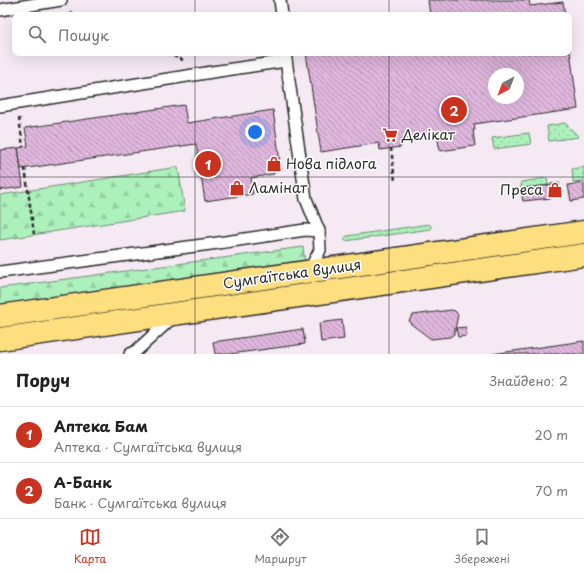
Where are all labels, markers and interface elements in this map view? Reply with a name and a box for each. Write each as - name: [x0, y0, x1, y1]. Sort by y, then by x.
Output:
- search box: [12, 12, 572, 56]
- icon: search: [26, 23, 48, 45]
- text: Пошук: [58, 23, 109, 46]
- north arrow: [488, 68, 524, 104]
- pin: 2: [441, 95, 467, 125]
- your location: [245, 122, 265, 142]
- place label: Делікат: [401, 124, 456, 145]
- supermarket icon: Делікат: [381, 126, 399, 144]
- pin: 1: [195, 149, 221, 179]
- place label: Нова підлога: [286, 153, 377, 174]
- shop icon: Нова підлога: [265, 155, 283, 173]
- place label: Ламінат: [249, 177, 308, 198]
- shop icon: Ламінат: [228, 179, 246, 197]
- place label: Преса: [500, 179, 543, 200]
- shop icon: Преса: [546, 181, 564, 199]
- street label: Сумгаїтська вулиця: [221, 253, 362, 294]
- text: Поруч: [16, 367, 70, 393]
- text: Знайдено: 2: [489, 371, 568, 390]
- text: Аптека Бам: [54, 414, 148, 437]
- text: 1: [26, 425, 32, 444]
- text: 20 m: [534, 425, 568, 444]
- text: Аптека · Сумгаїтська вулиця: [54, 437, 242, 456]
- text: А-Банк: [54, 470, 112, 493]
- text: 2: [24, 481, 34, 500]
- text: 70 m: [535, 481, 568, 500]
- text: Банк · Сумгаїтська вулиця: [54, 493, 227, 512]
- tab: Карта: [74, 526, 106, 567]
- tab: Маршрут: [254, 526, 307, 567]
- tab: Збережені: [455, 526, 510, 567]

